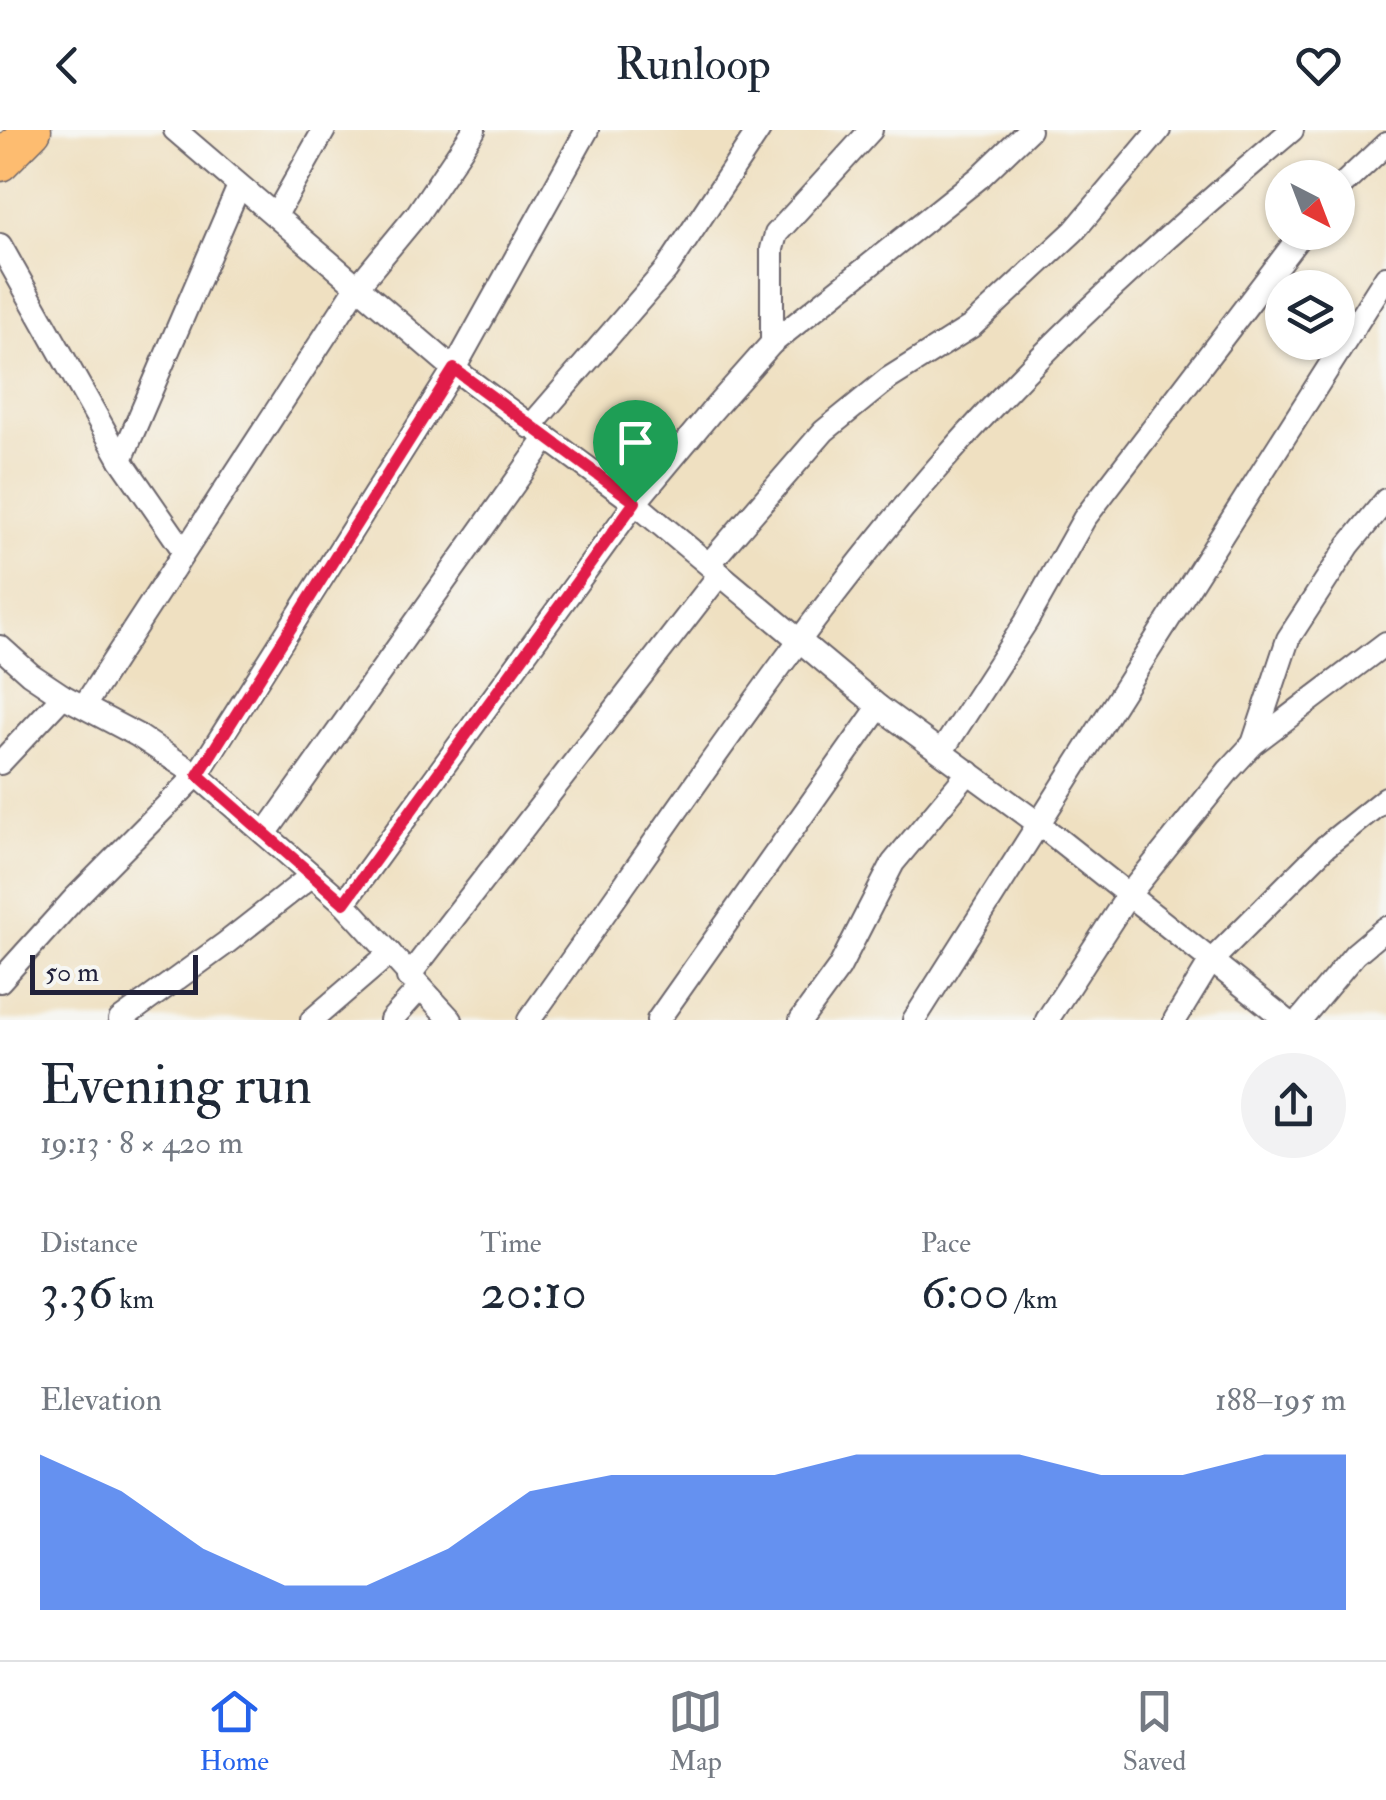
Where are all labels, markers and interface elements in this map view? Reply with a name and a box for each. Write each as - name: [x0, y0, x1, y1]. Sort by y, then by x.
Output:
- text: Runloop: [615, 37, 771, 93]
- icon: back: [40, 38, 95, 93]
- icon: heart: [1291, 38, 1346, 93]
- north arrow: [1265, 160, 1355, 250]
- map controls: [1265, 160, 1355, 360]
- button: layers: [1265, 270, 1355, 360]
- pin: [593, 400, 678, 503]
- icon: arrive: [608, 415, 663, 470]
- scale bar: [30, 950, 198, 994]
- text: 50 m: [45, 955, 99, 990]
- text: Evening run: [40, 1051, 312, 1120]
- button: share: [1241, 1053, 1346, 1158]
- text: 19:13 · 8 × 420 m: [40, 1123, 243, 1163]
- text: Distance: [40, 1226, 138, 1261]
- text: Time: [480, 1226, 542, 1261]
- text: Pace: [921, 1226, 971, 1261]
- text: 3.36: [40, 1261, 113, 1324]
- text: 20:10: [480, 1261, 587, 1324]
- text: 6:00: [921, 1261, 1010, 1324]
- text: km: [113, 1282, 154, 1317]
- text: /km: [1010, 1282, 1058, 1317]
- text: Elevation: [40, 1380, 162, 1420]
- text: 188–195 m: [1215, 1380, 1346, 1420]
- tab: Home: [200, 1684, 269, 1779]
- tab: Map: [668, 1684, 723, 1779]
- tab: Saved: [1122, 1684, 1186, 1779]

